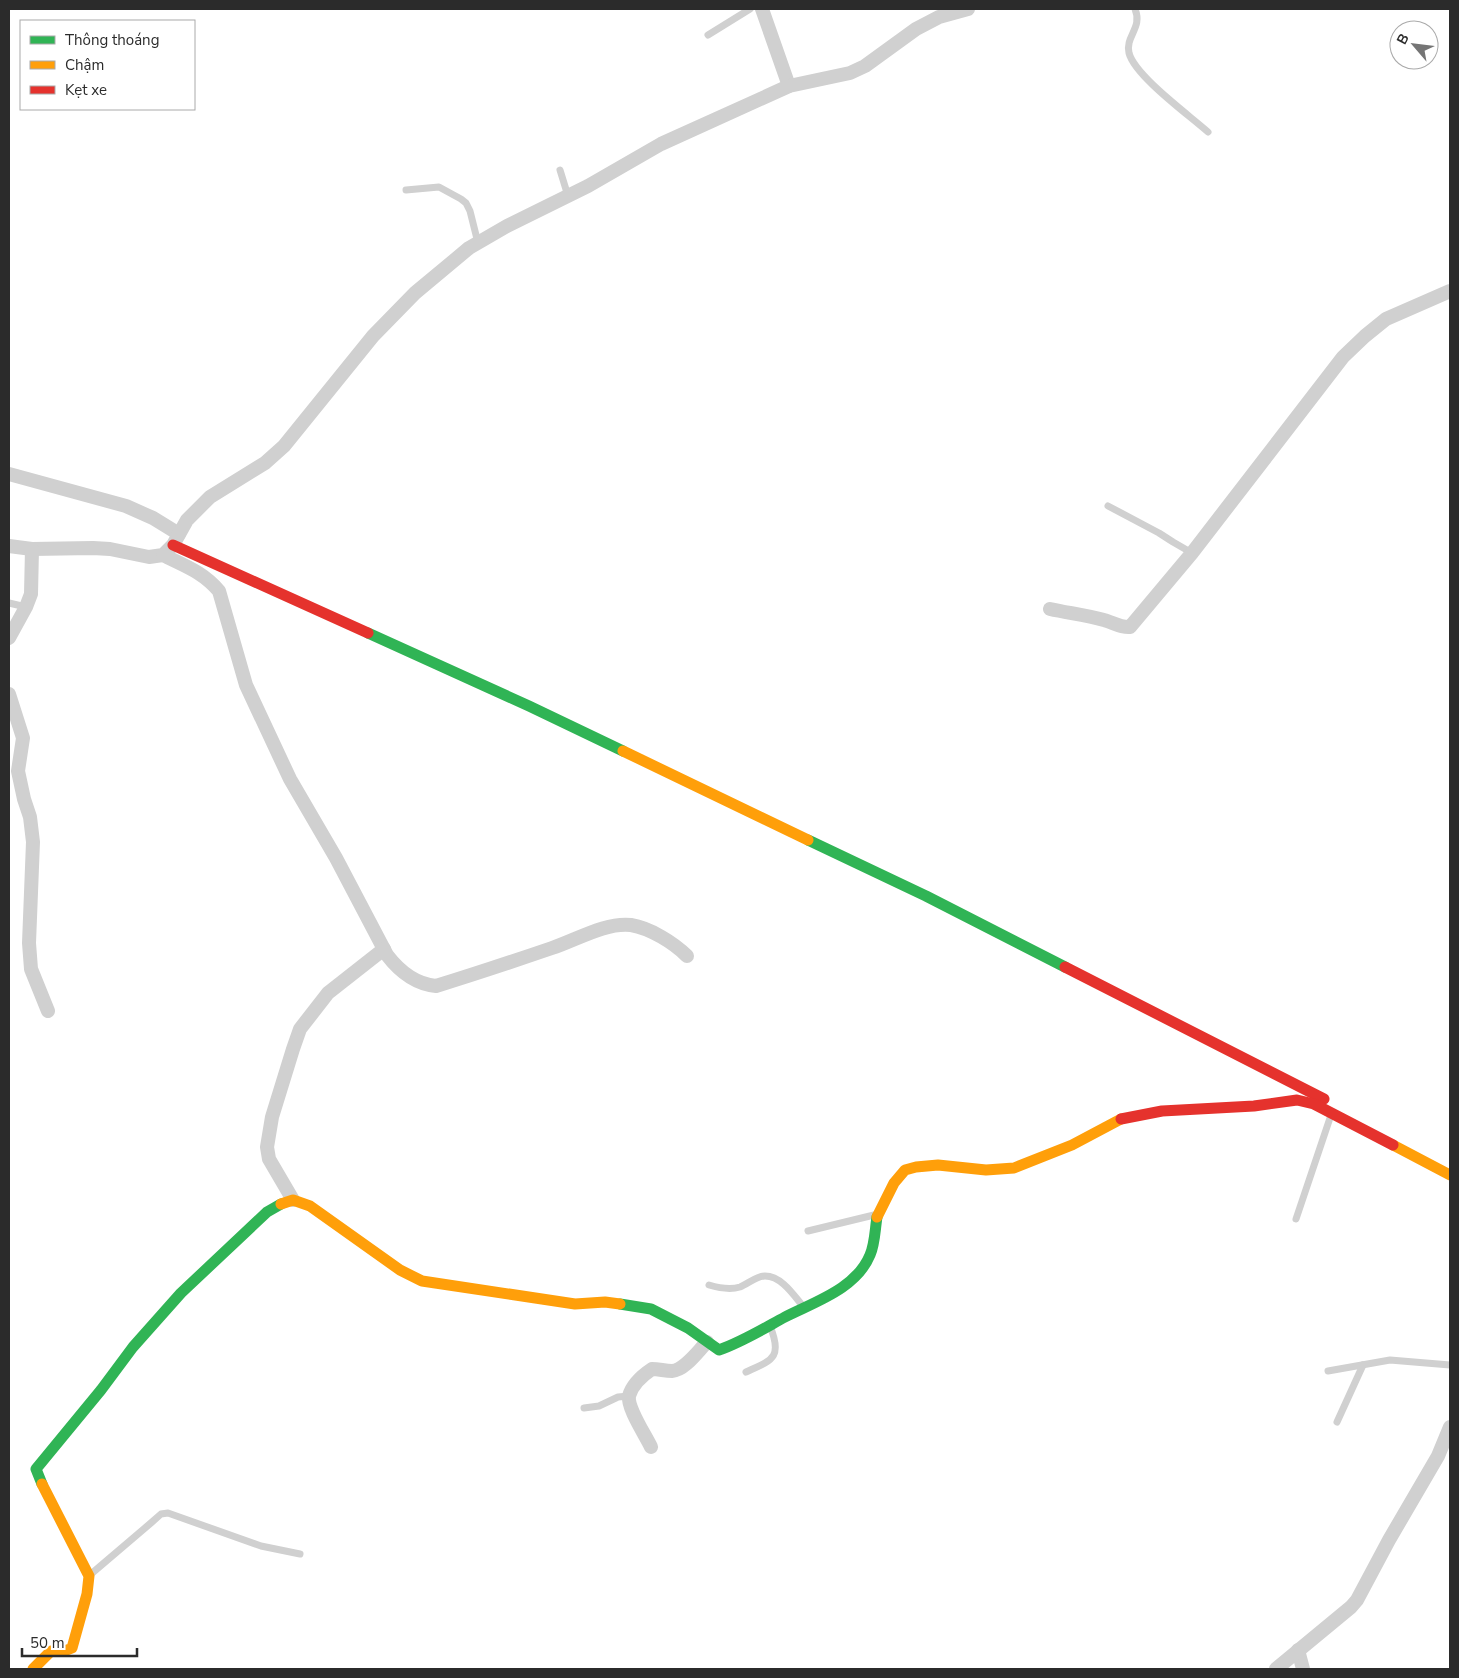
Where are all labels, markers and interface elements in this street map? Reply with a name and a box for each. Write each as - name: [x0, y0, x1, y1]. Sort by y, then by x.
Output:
- legend: [20, 20, 195, 110]
- north arrow: [1389, 20, 1439, 70]
- text: Thông thoáng: [65, 30, 159, 50]
- text: B: [1392, 30, 1414, 48]
- text: Chậm: [65, 55, 104, 75]
- text: Kẹt xe: [65, 80, 107, 100]
- scale bar: [22, 1626, 138, 1658]
- text: 50 m: [30, 1633, 65, 1653]

